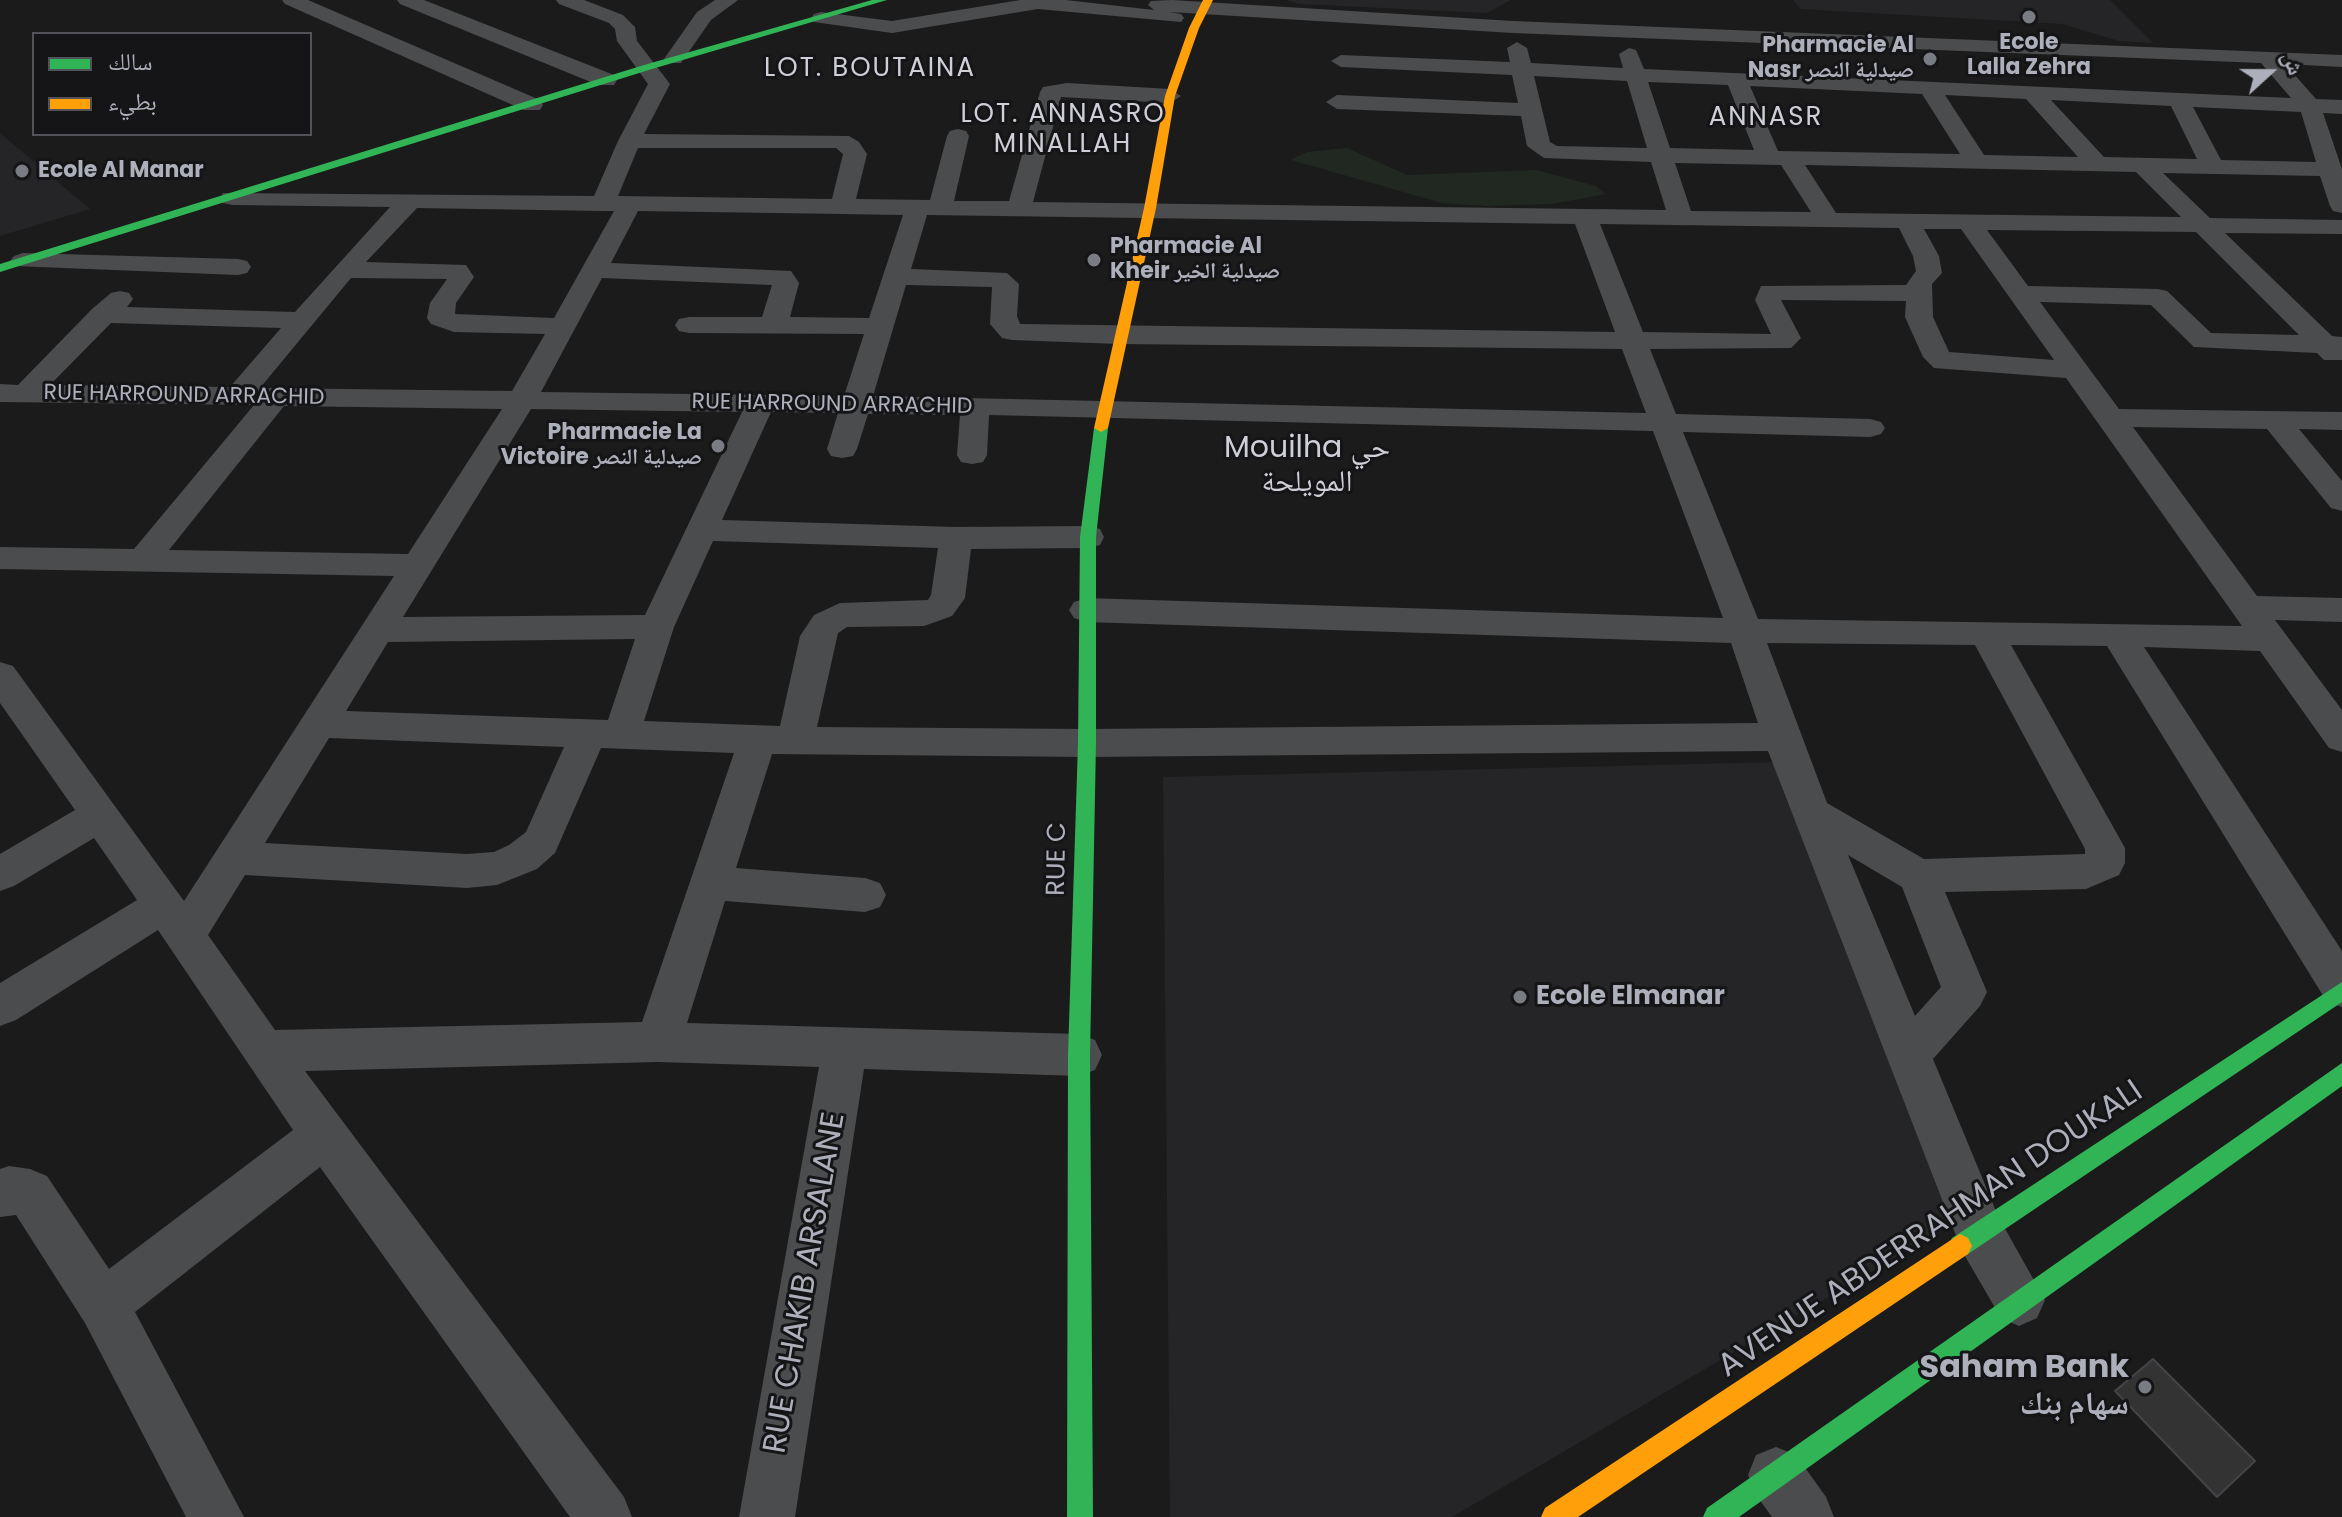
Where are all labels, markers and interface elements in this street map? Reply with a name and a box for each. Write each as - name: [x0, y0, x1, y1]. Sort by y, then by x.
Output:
- marker: Ecole Lalla Zehra: [2020, 8, 2038, 26]
- place label: Ecole Lalla Zehra: [1967, 30, 2091, 82]
- legend: [32, 32, 312, 136]
- north arrow: [2230, 32, 2310, 112]
- place label: Pharmacie Al Nasr صيدلية النصر: [1748, 33, 1914, 84]
- text: سالك: [108, 45, 153, 78]
- text: ش: [2274, 47, 2312, 80]
- marker: Pharmacie Al Nasr صيدلية النصر: [1921, 50, 1939, 68]
- district label: LOT. BOUTAINA: [764, 53, 976, 85]
- text: بطيء: [108, 85, 157, 118]
- district label: LOT. ANNASRO MINALLAH: [960, 99, 1166, 160]
- district label: ANNASR: [1709, 102, 1823, 134]
- place label: Ecole Al Manar: [38, 158, 204, 184]
- marker: Ecole Al Manar: [13, 162, 31, 180]
- place label: Pharmacie Al Kheir صيدلية الخير: [1110, 234, 1280, 286]
- marker: Pharmacie Al Kheir صيدلية الخير: [1085, 251, 1103, 269]
- street label: RUE HARROUND ARRACHID: [43, 380, 325, 412]
- street label: RUE HARROUND ARRACHID: [691, 389, 973, 421]
- place label: Pharmacie La Victoire صيدلية النصر: [501, 420, 702, 472]
- district label: Mouilha حي المويلحة: [1224, 431, 1390, 502]
- marker: Pharmacie La Victoire صيدلية النصر: [709, 437, 727, 455]
- street label: RUE C: [1042, 822, 1074, 896]
- place label: Ecole Elmanar: [1536, 981, 1725, 1013]
- marker: Ecole Elmanar: [1511, 988, 1529, 1006]
- street label: AVENUE ABDERRAHMAN DOUKALI: [1712, 1073, 2150, 1387]
- street label: RUE CHAKIB ARSALANE: [757, 1110, 855, 1456]
- place label: Saham Bank سهام بنك: [1919, 1350, 2129, 1425]
- marker: Saham Bank سهام بنك: [2136, 1378, 2154, 1396]

